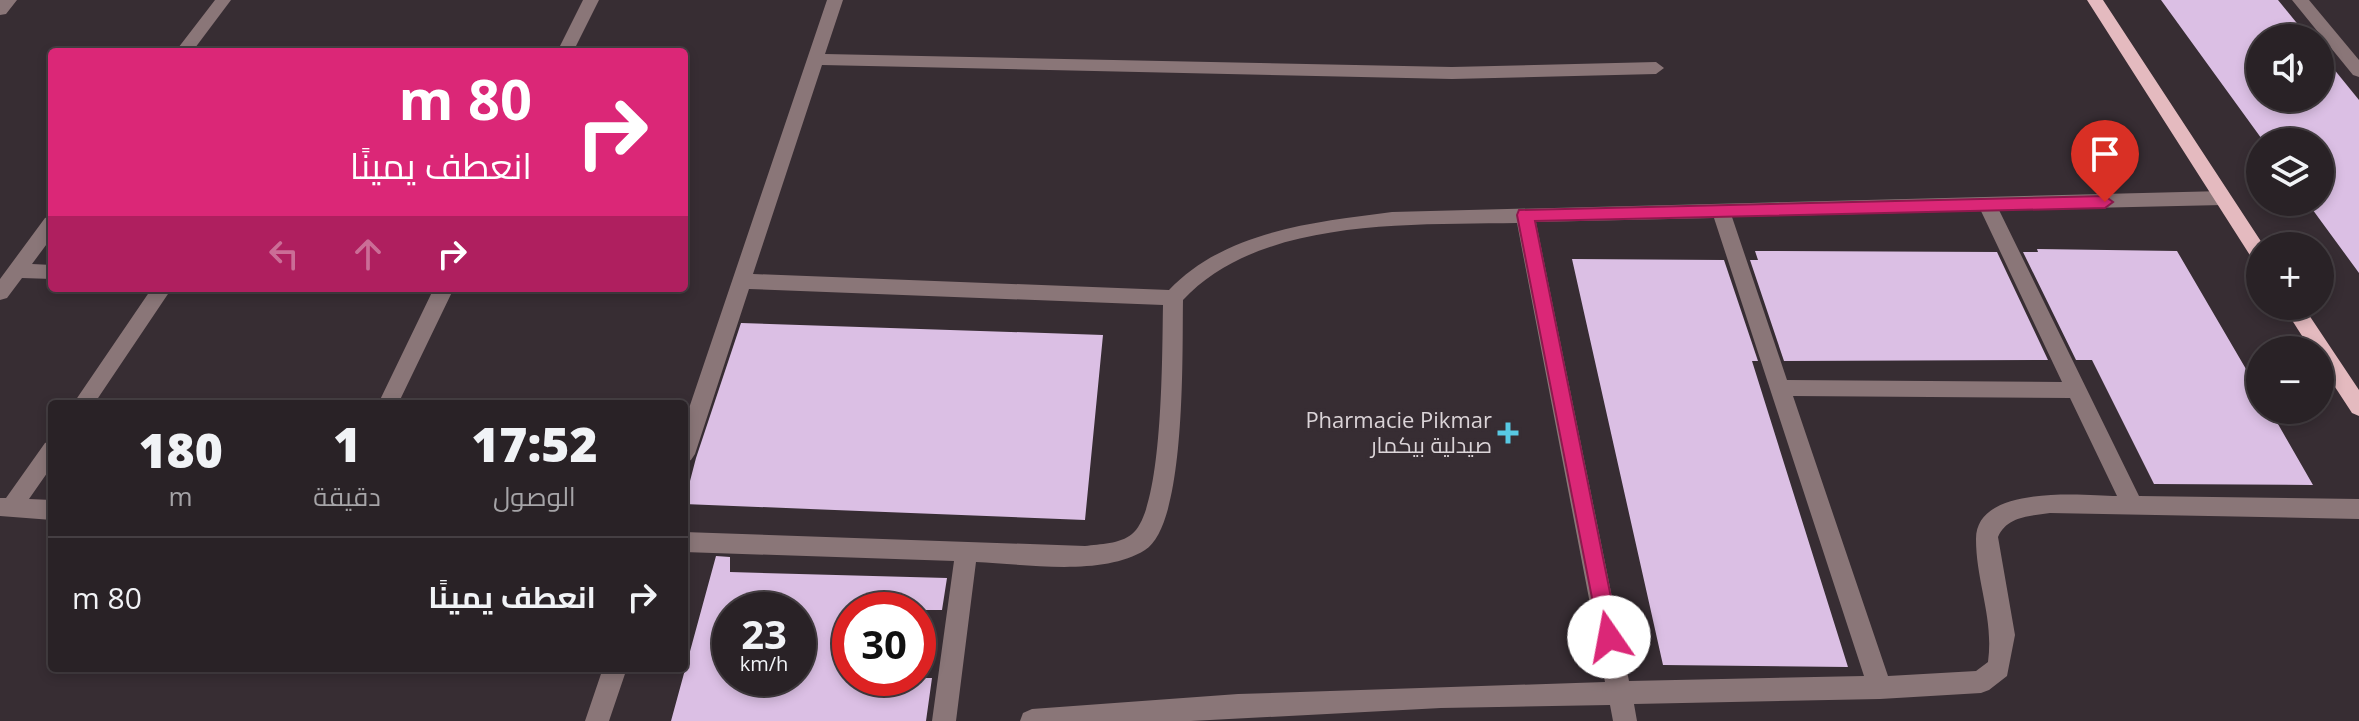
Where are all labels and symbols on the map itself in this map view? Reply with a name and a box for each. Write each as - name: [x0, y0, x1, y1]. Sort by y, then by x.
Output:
- pin: [2071, 120, 2139, 202]
- place label: Pharmacie Pikmar صيدلية بيكمار: [1305, 404, 1492, 459]
- marker: Pharmacie Pikmar صيدلية بيكمار: [1499, 424, 1517, 442]
- speed limit sign: 30: [832, 592, 936, 696]
- position arrow: [1567, 595, 1651, 679]

